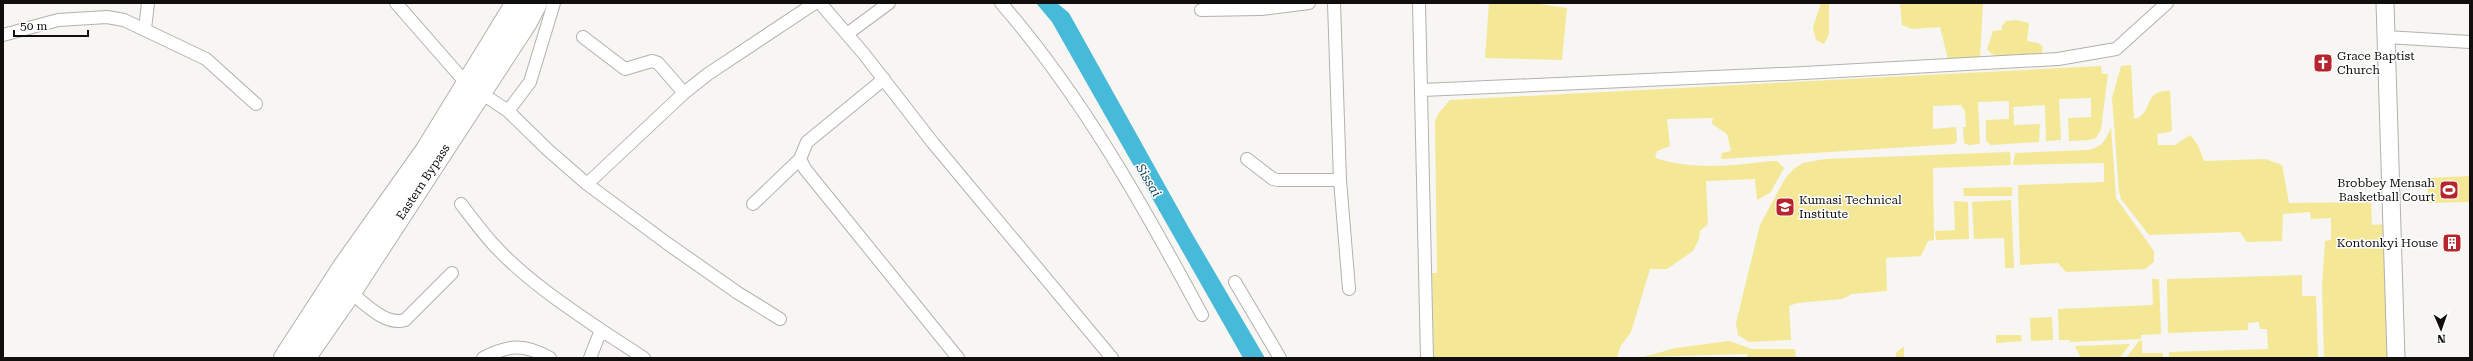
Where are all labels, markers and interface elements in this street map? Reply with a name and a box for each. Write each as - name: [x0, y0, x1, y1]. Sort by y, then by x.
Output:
- scale bar: [14, 12, 88, 38]
- text: 50 m: [20, 19, 47, 33]
- place label: Grace Baptist Church: [2337, 49, 2415, 77]
- church icon: Grace Baptist Church: [2312, 52, 2334, 74]
- street label: Eastern Bypass: [393, 141, 453, 222]
- water label: Sissai: [1132, 160, 1164, 200]
- place label: Brobbey Mensah Basketball Court: [2337, 176, 2436, 204]
- sports icon: Brobbey Mensah Basketball Court: [2438, 179, 2460, 201]
- place label: Kumasi Technical Institute: [1799, 193, 1902, 221]
- school or university icon: Kumasi Technical Institute: [1774, 196, 1796, 218]
- building icon: Kontonkyi House: [2441, 232, 2463, 254]
- place label: Kontonkyi House: [2337, 236, 2438, 250]
- north arrow: [2421, 309, 2461, 349]
- text: N: [2436, 332, 2446, 345]

